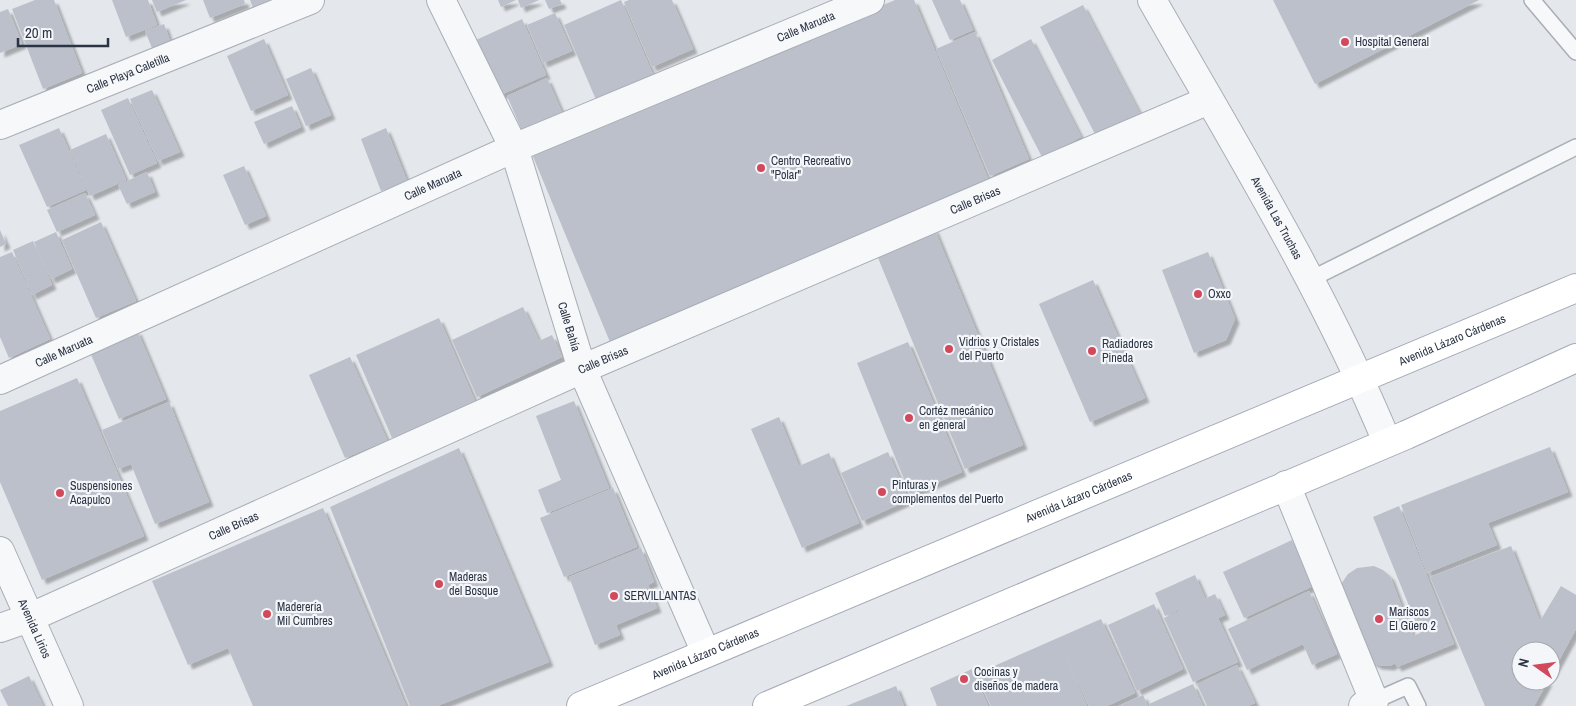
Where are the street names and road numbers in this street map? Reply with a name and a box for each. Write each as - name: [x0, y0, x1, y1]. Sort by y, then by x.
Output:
- street label: Calle Maruata: [774, 7, 838, 46]
- street label: Calle Playa Caletilla: [84, 49, 172, 97]
- street label: Calle Maruata: [402, 164, 465, 205]
- street label: Avenida Las Truchas: [1247, 173, 1306, 262]
- street label: Calle Brisas: [948, 182, 1003, 218]
- street label: Calle Bahía: [554, 300, 584, 354]
- street label: Avenida Lázaro Cárdenas: [1395, 310, 1508, 370]
- street label: Calle Maruata: [33, 331, 96, 371]
- street label: Calle Brisas: [575, 342, 631, 378]
- street label: Avenida Lázaro Cárdenas: [1022, 467, 1135, 527]
- street label: Calle Brisas: [206, 508, 261, 544]
- street label: Avenida Lirios: [14, 596, 55, 661]
- street label: Avenida Lázaro Cárdenas: [649, 624, 761, 684]

